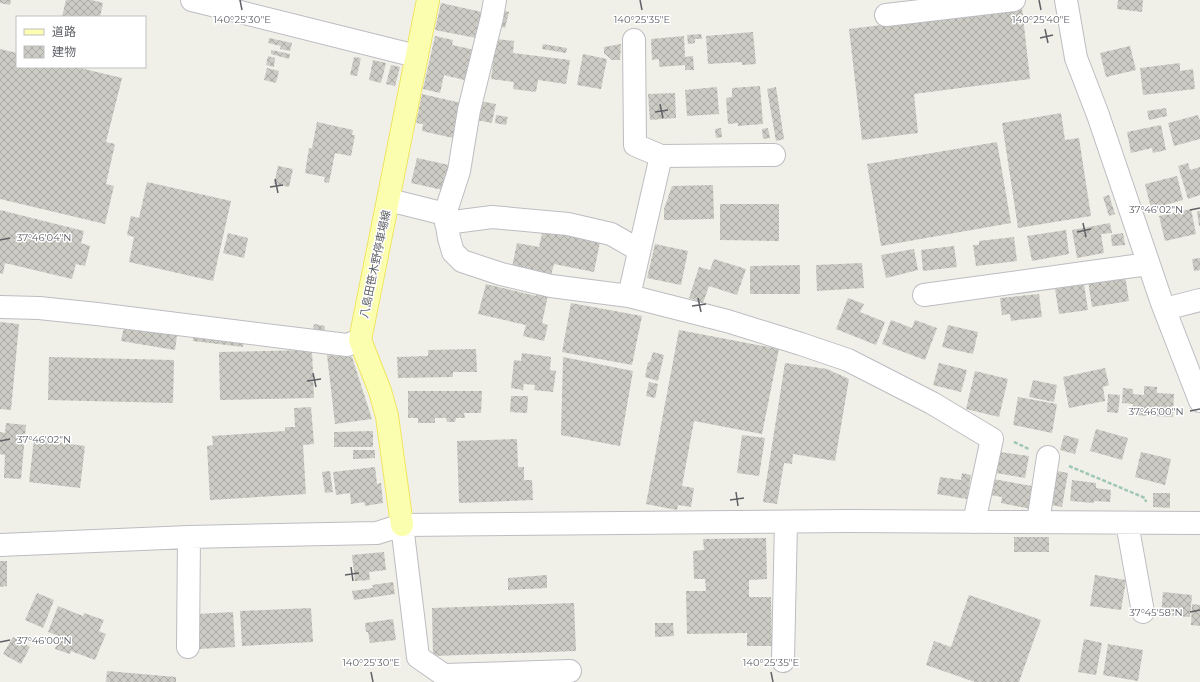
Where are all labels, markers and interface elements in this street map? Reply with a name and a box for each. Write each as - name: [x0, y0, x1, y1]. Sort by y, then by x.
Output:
- text: 140°25'30"E: [213, 13, 271, 26]
- text: 140°25'35"E: [614, 13, 671, 26]
- text: 140°25'40"E: [1012, 13, 1070, 26]
- legend: [16, 16, 146, 68]
- text: 道路: [52, 24, 76, 39]
- text: 建物: [52, 44, 76, 59]
- text: 37°46'02"N: [1129, 203, 1183, 216]
- street label: 八島田笹木野停車場線: [357, 209, 393, 319]
- text: 37°46'04"N: [17, 231, 71, 244]
- text: 37°46'00"N: [1128, 405, 1184, 418]
- text: 37°46'02"N: [17, 433, 71, 446]
- text: 37°45'58"N: [1129, 606, 1183, 619]
- text: 37°46'00"N: [16, 634, 72, 647]
- text: 140°25'30"E: [342, 656, 400, 669]
- text: 140°25'35"E: [743, 656, 800, 669]

